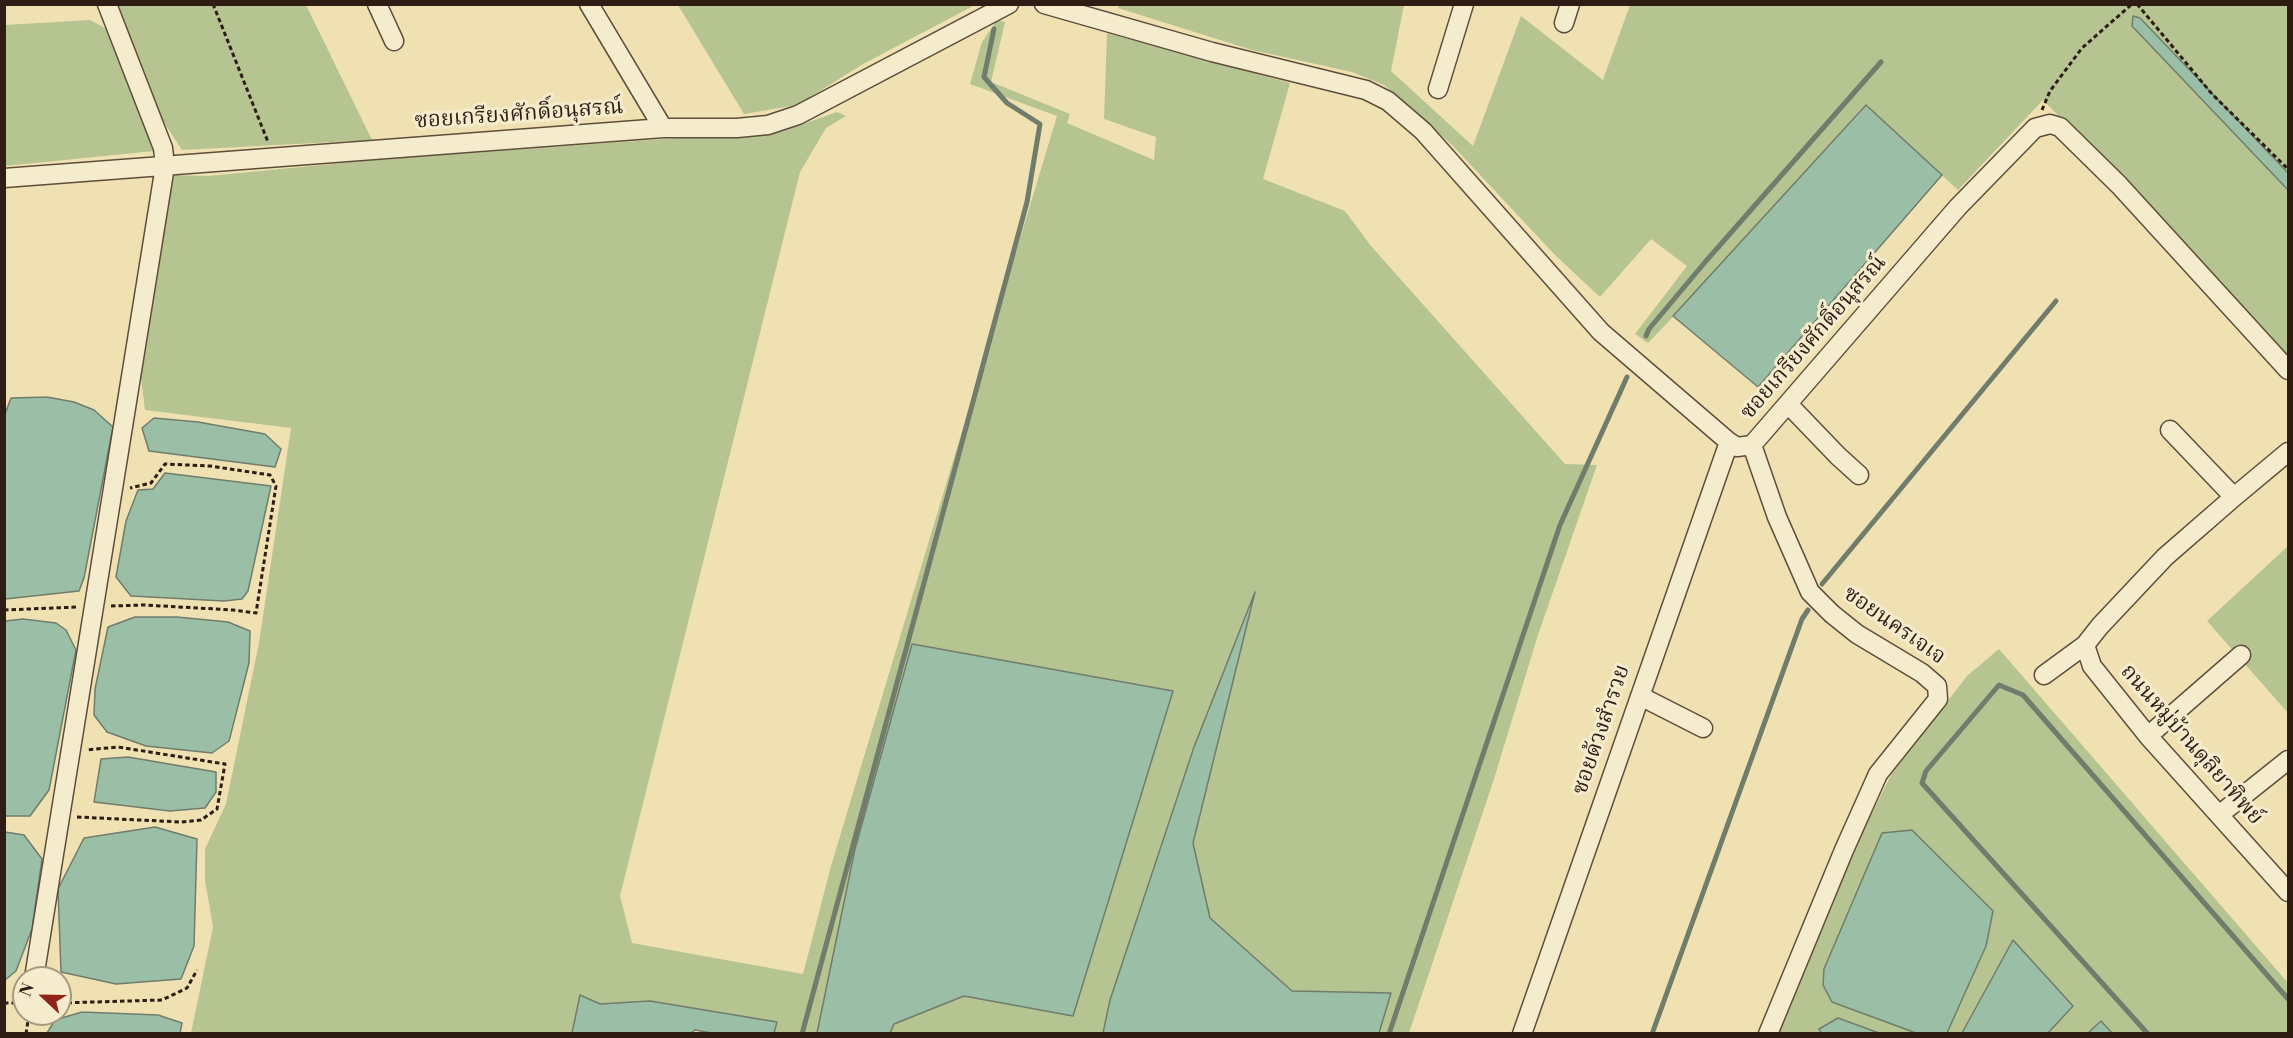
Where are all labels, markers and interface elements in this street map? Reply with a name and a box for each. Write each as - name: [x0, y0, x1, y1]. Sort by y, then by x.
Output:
- street label: ซอยเกรียงศักดิ์อนุสรณ์: [414, 95, 624, 135]
- street label: ซอยเกรียงศักดิ์อนุสรณ์: [1735, 250, 1893, 426]
- street label: ซอยนครเจเจ: [1838, 581, 1950, 671]
- street label: ถนนหมู่บ้านดุลิยาทิพย์: [2114, 659, 2268, 831]
- street label: ซอยด้วงสำรวย: [1567, 662, 1637, 798]
- north arrow: [12, 966, 72, 1026]
- text: N: [16, 980, 39, 1000]

